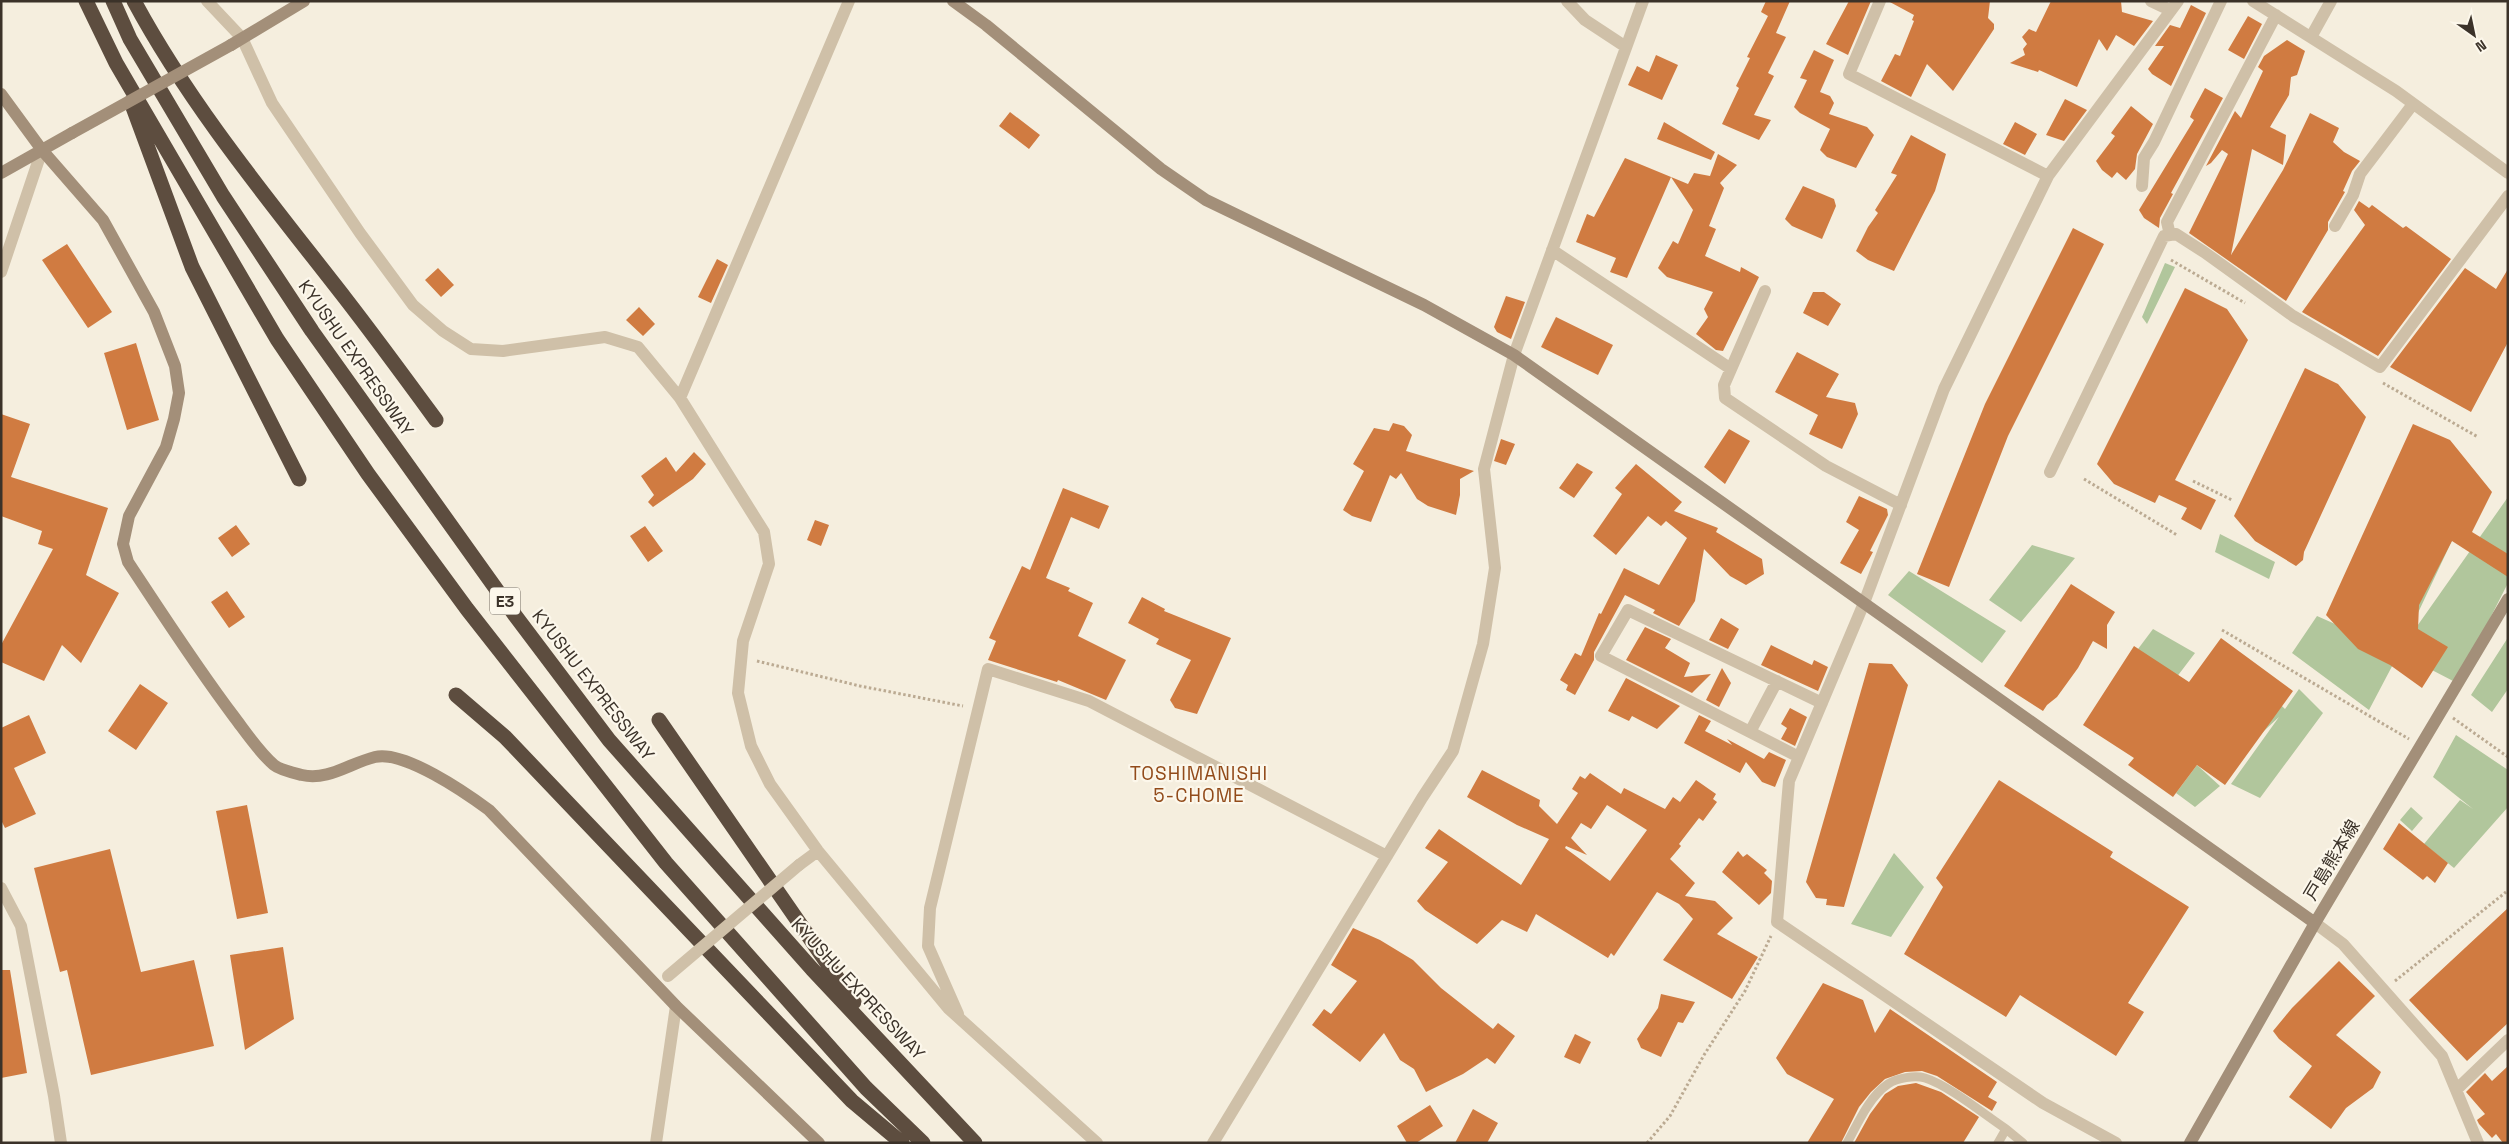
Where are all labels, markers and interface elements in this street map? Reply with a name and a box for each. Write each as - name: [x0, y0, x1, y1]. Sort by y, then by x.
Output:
- north arrow: [2449, 10, 2499, 60]
- text: N: [2472, 36, 2490, 56]
- street label: KYUSHU EXPRESSWAY: [294, 275, 419, 440]
- road number: E3: [490, 588, 520, 614]
- street label: KYUSHU EXPRESSWAY: [527, 604, 660, 765]
- district label: TOSHIMANISHI 5-CHOME: [1130, 761, 1268, 808]
- street label: 戸島熊本線: [2299, 815, 2365, 904]
- street label: KYUSHU EXPRESSWAY: [787, 913, 930, 1064]

